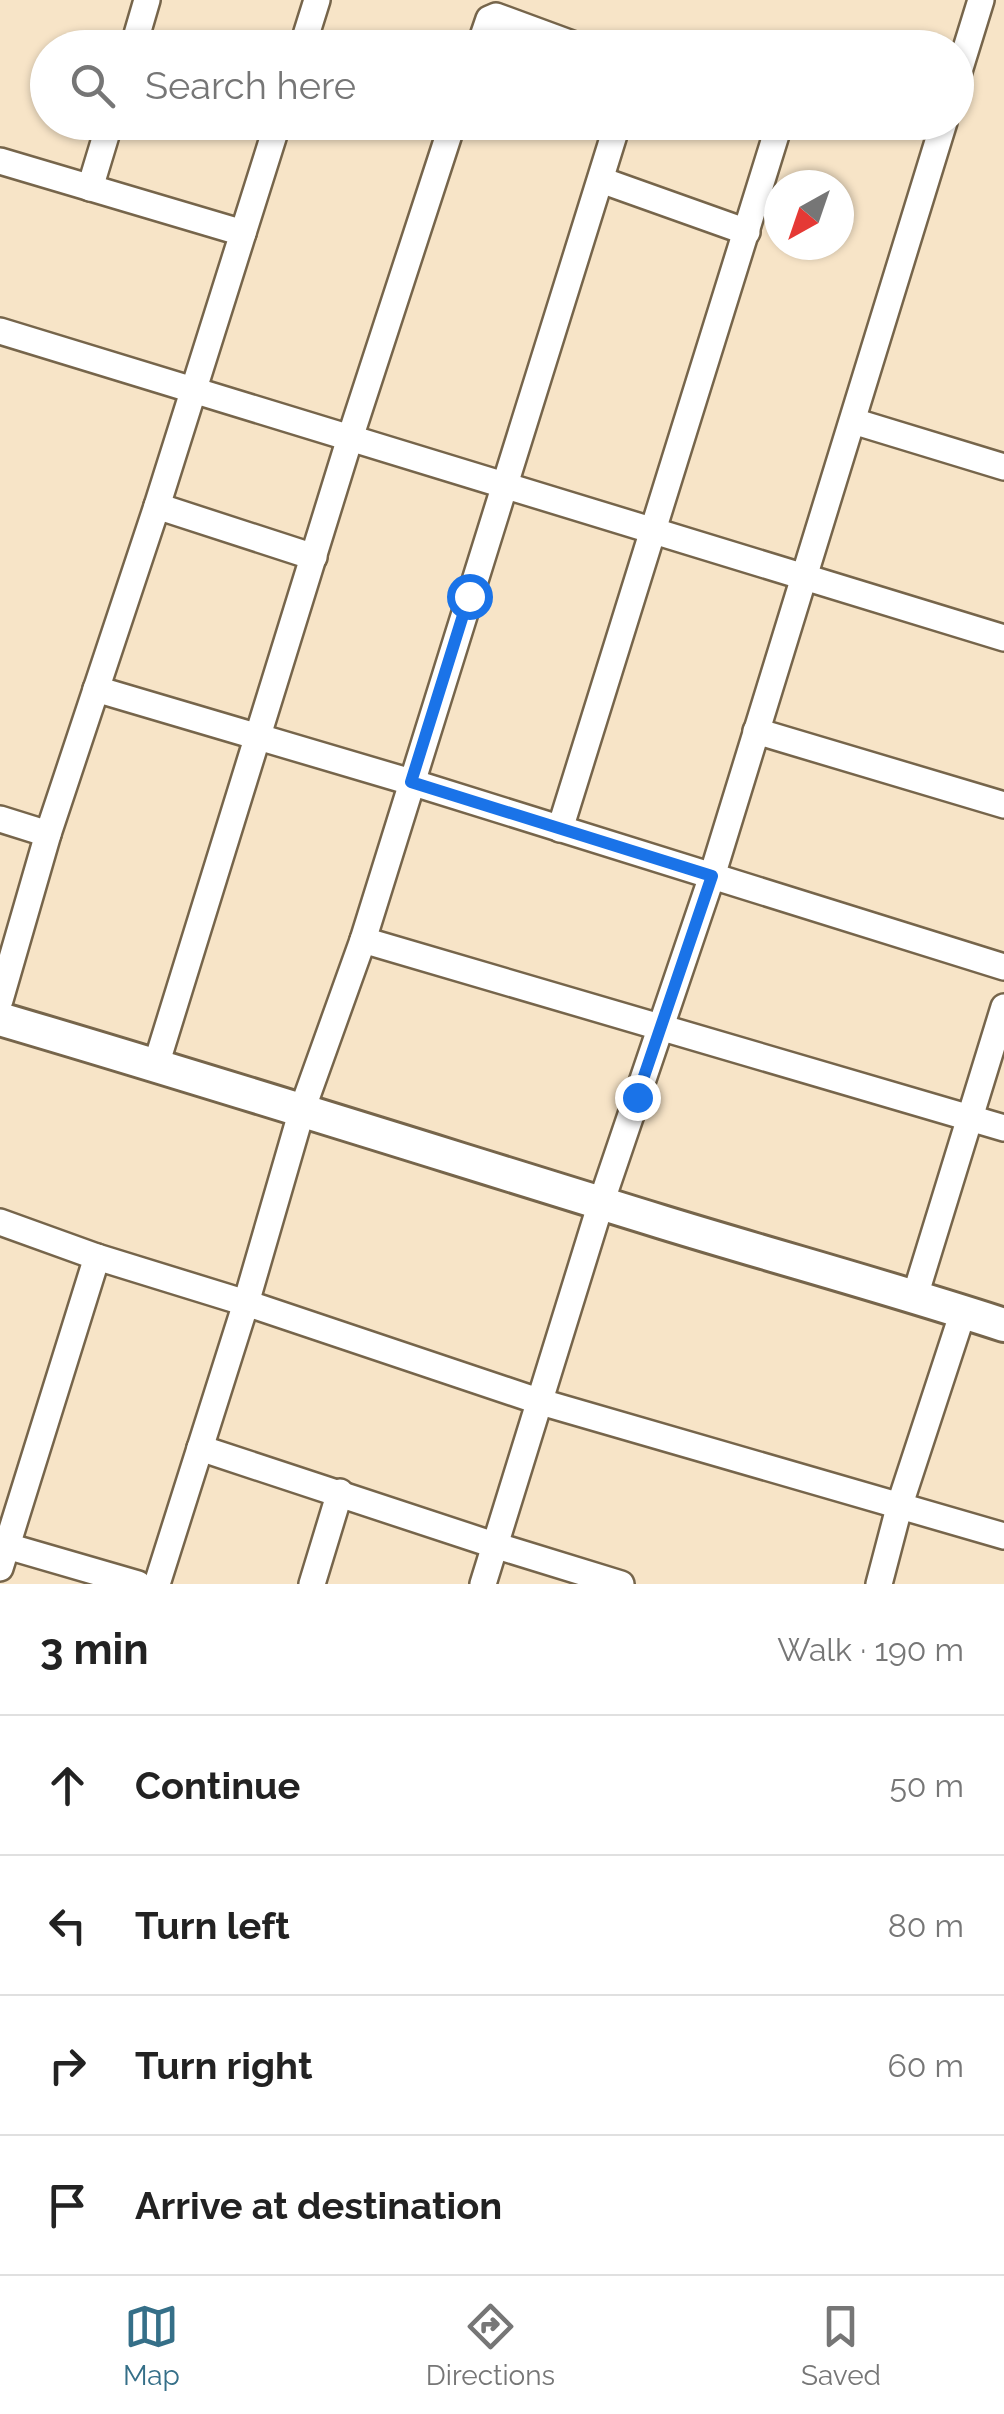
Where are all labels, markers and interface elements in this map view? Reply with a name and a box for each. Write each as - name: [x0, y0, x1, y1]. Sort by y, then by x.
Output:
- search box: [30, 30, 974, 140]
- icon: search: [65, 58, 120, 113]
- text: Search here: [145, 63, 356, 108]
- north arrow: [764, 170, 854, 260]
- route start: [447, 574, 493, 620]
- route end: [615, 1075, 661, 1121]
- text: 3 min: [40, 1625, 149, 1674]
- text: Walk · 190 m: [777, 1631, 964, 1668]
- icon: ahead: [40, 1758, 95, 1813]
- text: Continue: [135, 1763, 300, 1808]
- text: 50 m: [889, 1767, 964, 1804]
- icon: left: [40, 1898, 95, 1953]
- text: Turn left: [135, 1903, 290, 1948]
- text: 80 m: [888, 1907, 964, 1944]
- icon: right: [40, 2038, 95, 2093]
- text: Turn right: [135, 2043, 312, 2088]
- text: 60 m: [888, 2047, 964, 2084]
- icon: arrive: [40, 2178, 95, 2233]
- text: Arrive at destination: [135, 2183, 502, 2228]
- tab: Map: [123, 2299, 180, 2392]
- tab: Directions: [426, 2299, 555, 2392]
- tab: Saved: [801, 2299, 881, 2392]

